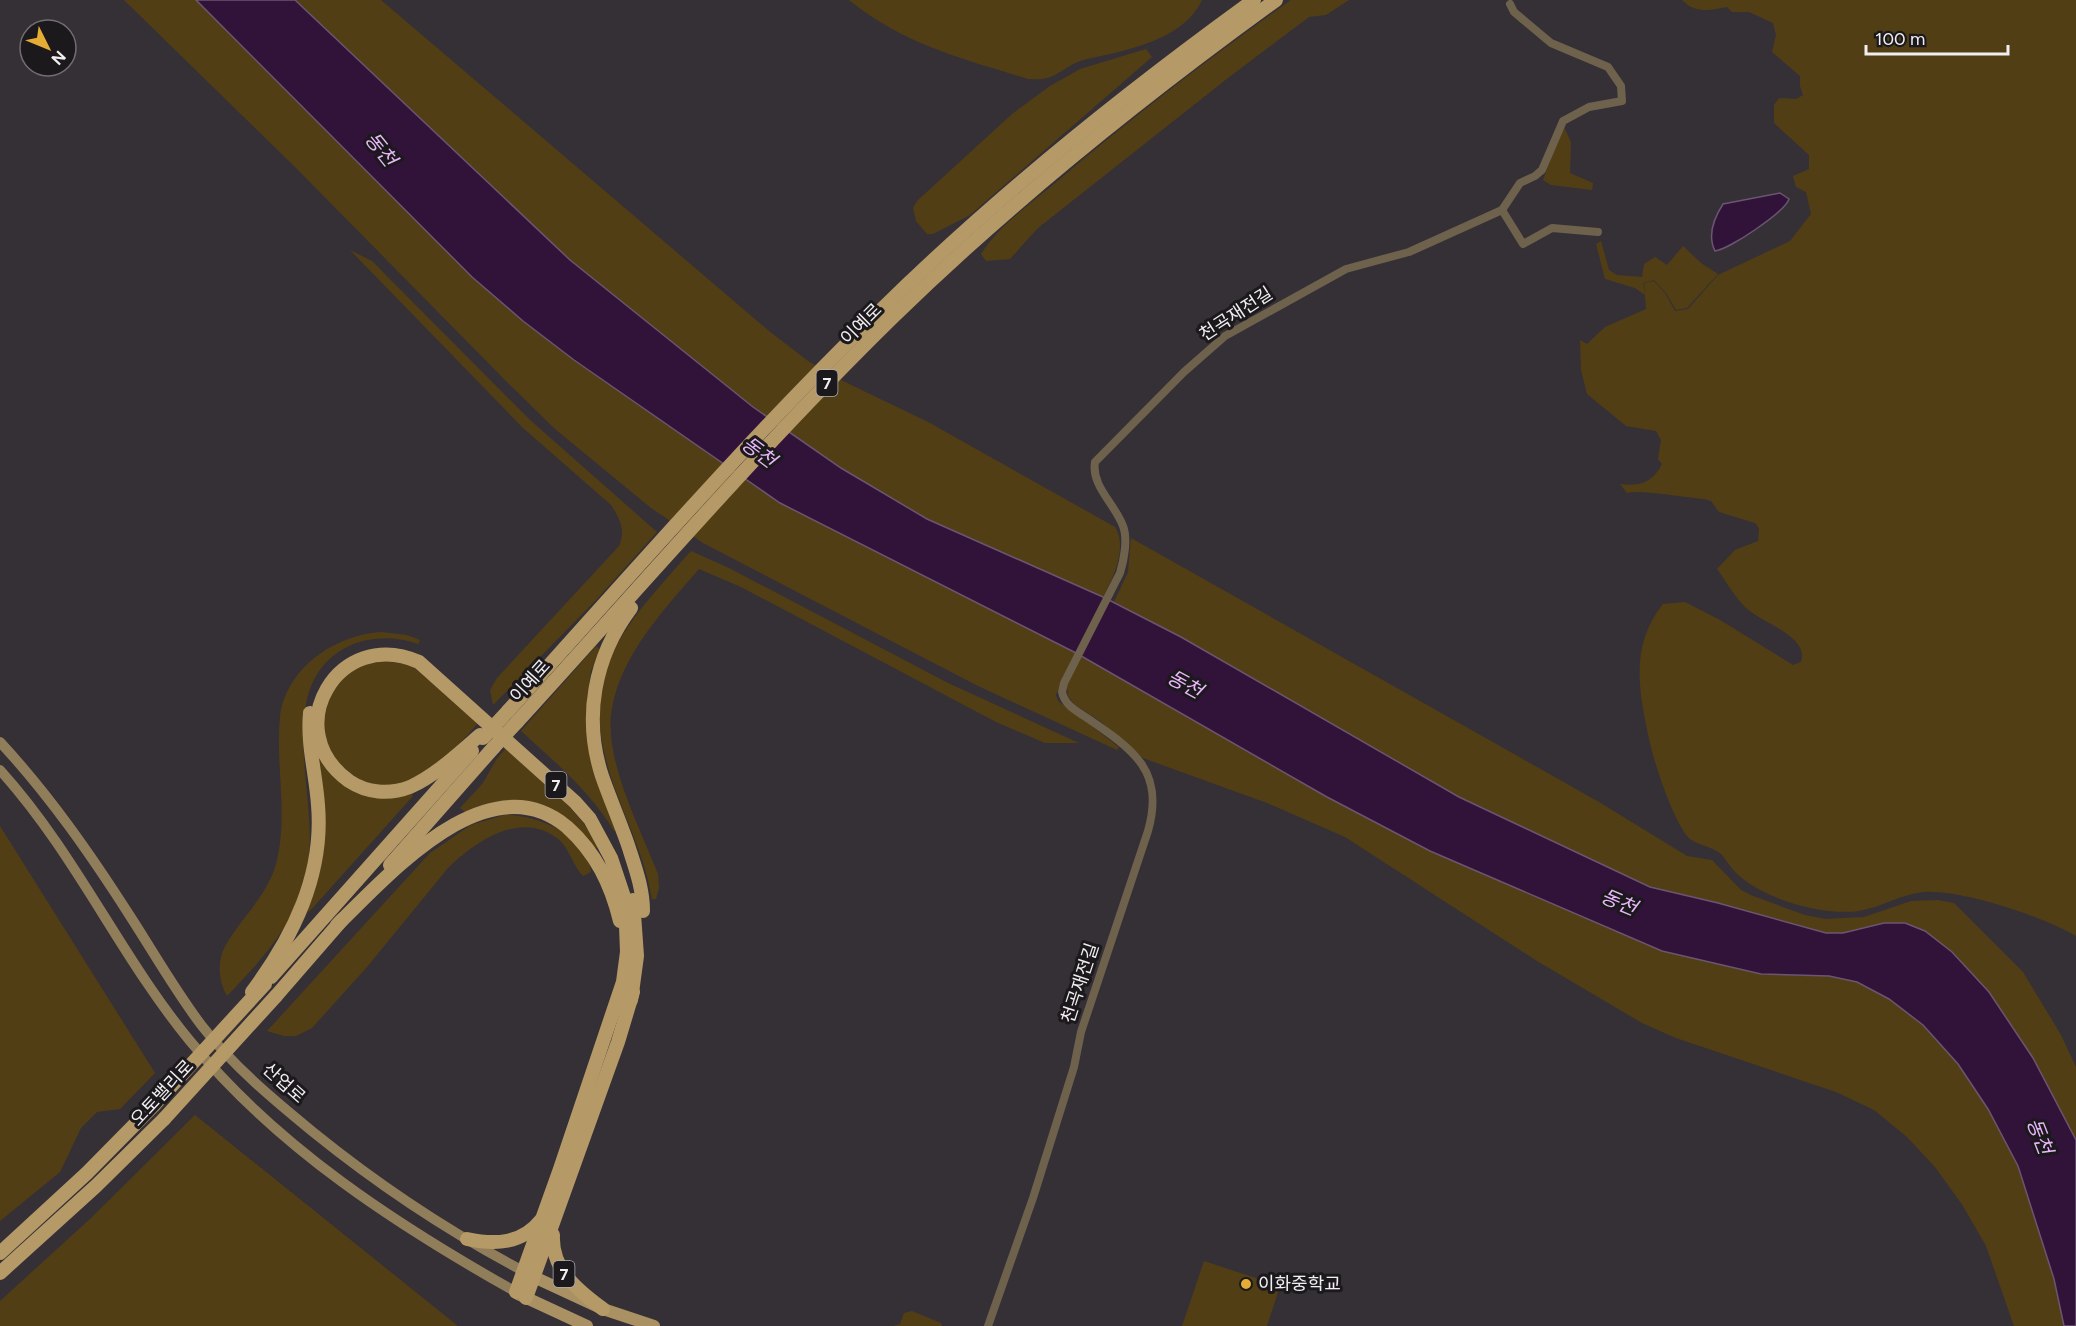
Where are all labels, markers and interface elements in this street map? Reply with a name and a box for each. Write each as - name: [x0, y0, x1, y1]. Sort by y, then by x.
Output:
- north arrow: [18, 18, 78, 78]
- scale bar: [1866, 18, 2008, 56]
- text: 100 m: [1875, 28, 1925, 50]
- text: N: [47, 47, 70, 69]
- water label: 동천: [360, 127, 404, 173]
- street label: 천곡재전길: [1195, 282, 1277, 346]
- street label: 이예로: [836, 299, 886, 349]
- road number: 7: [816, 370, 838, 396]
- water label: 동천: [737, 431, 783, 474]
- street label: 이예로: [505, 655, 555, 707]
- water label: 동천: [1163, 665, 1209, 705]
- road number: 7: [546, 772, 566, 798]
- water label: 동천: [1597, 884, 1643, 921]
- street label: 천곡재전길: [1057, 940, 1103, 1026]
- street label: 오토밸리로: [126, 1055, 198, 1131]
- street label: 산업로: [258, 1058, 310, 1108]
- water label: 동천: [2022, 1115, 2059, 1160]
- road number: 7: [554, 1261, 574, 1287]
- place label: 이화중학교: [1258, 1273, 1341, 1295]
- marker: 이화중학교: [1239, 1277, 1253, 1291]

